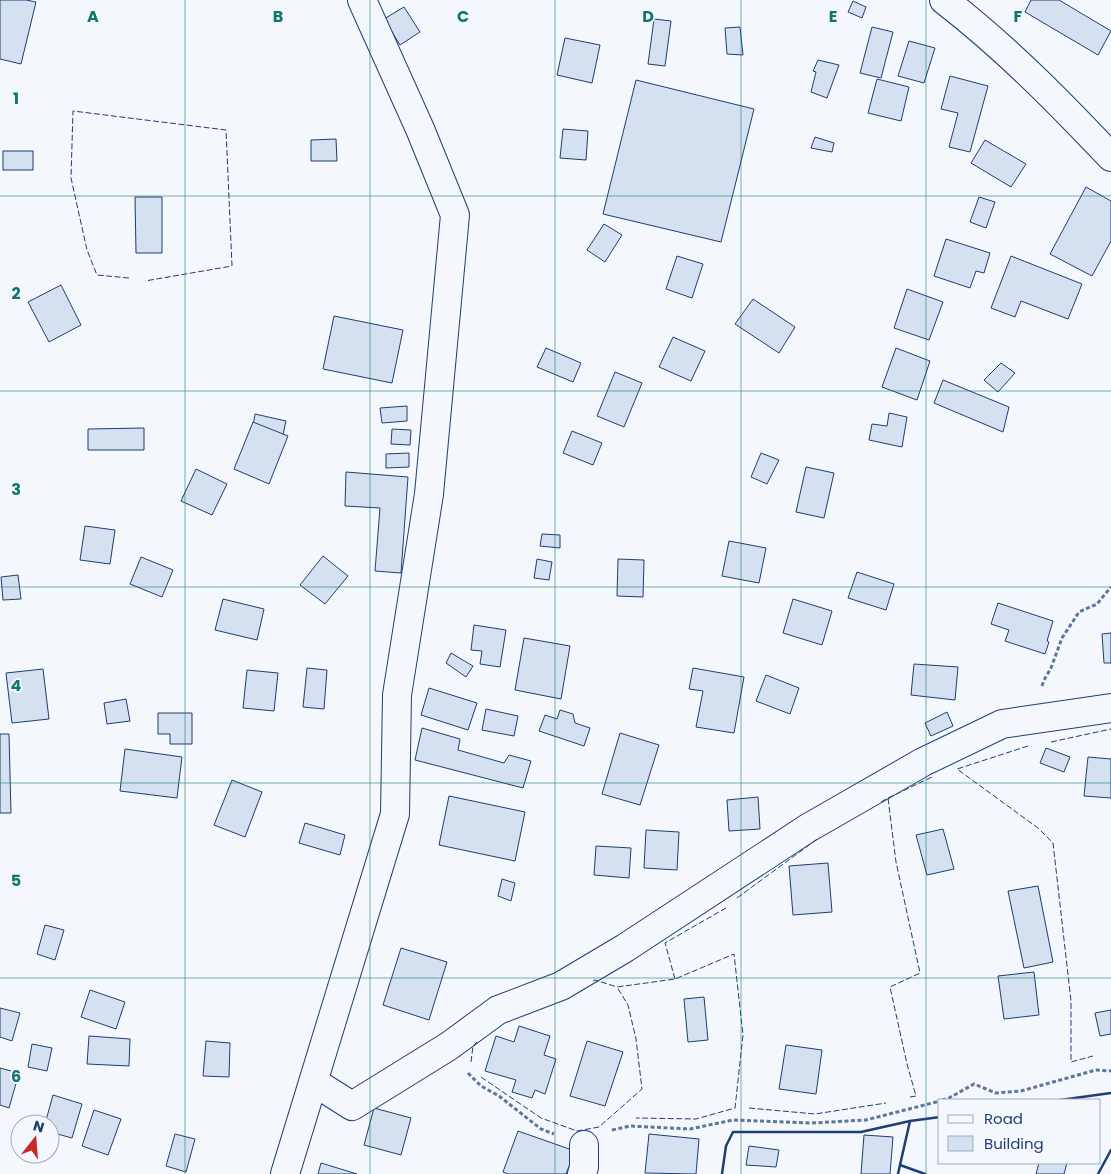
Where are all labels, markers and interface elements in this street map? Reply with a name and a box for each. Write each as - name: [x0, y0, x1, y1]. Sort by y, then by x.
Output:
- text: A: [87, 5, 99, 28]
- text: B: [273, 5, 283, 28]
- text: C: [457, 5, 469, 28]
- text: D: [642, 5, 654, 28]
- text: E: [829, 5, 837, 28]
- text: F: [1014, 5, 1023, 28]
- text: 1: [13, 87, 19, 110]
- text: 2: [11, 282, 21, 305]
- text: 3: [11, 478, 21, 501]
- text: 4: [11, 674, 22, 697]
- text: 5: [11, 869, 21, 892]
- text: 6: [11, 1065, 21, 1088]
- legend: [938, 1099, 1101, 1164]
- text: Road: [984, 1108, 1023, 1129]
- north arrow: [10, 1114, 60, 1164]
- text: N: [31, 1115, 47, 1138]
- text: Building: [984, 1133, 1044, 1154]

